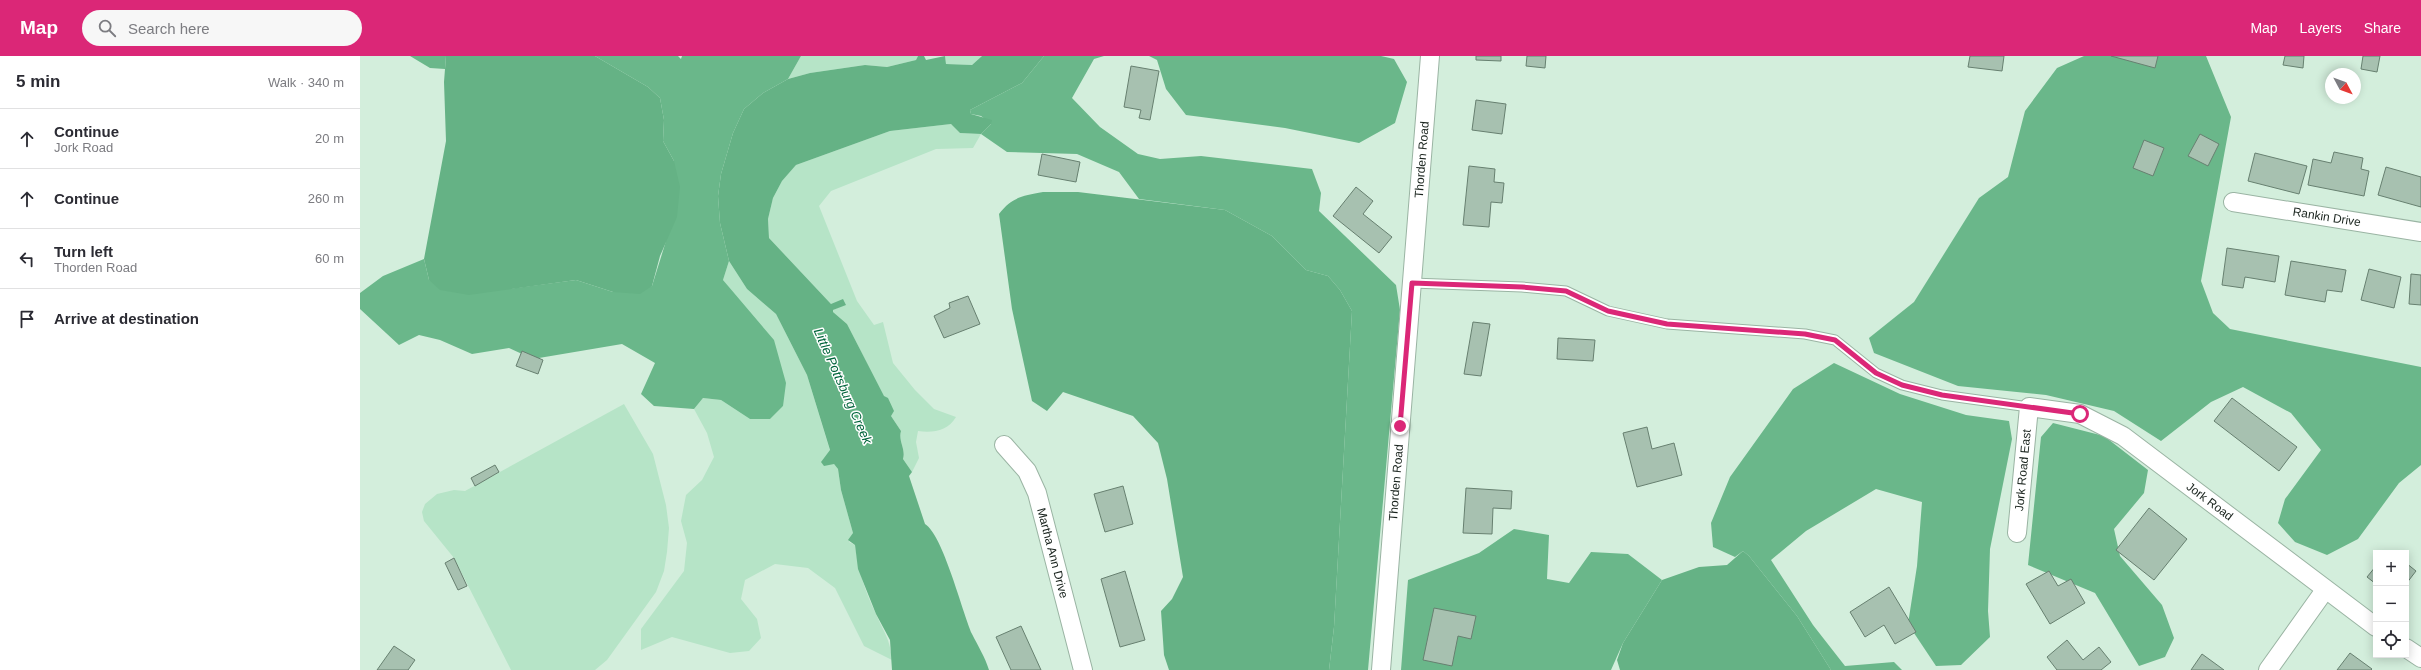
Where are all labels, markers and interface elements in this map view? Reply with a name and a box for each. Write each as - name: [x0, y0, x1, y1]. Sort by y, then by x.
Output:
- search box: [82, 10, 362, 46]
- text: Map: [20, 17, 58, 38]
- icon: search: [96, 17, 118, 39]
- text: Search here: [128, 20, 210, 37]
- text: Map: [2250, 20, 2278, 36]
- text: Layers: [2300, 20, 2342, 36]
- text: Share: [2364, 20, 2401, 36]
- north arrow: [2325, 68, 2361, 104]
- text: 5 min: [16, 72, 60, 91]
- text: Walk · 340 m: [268, 75, 344, 90]
- street label: Thorden Road: [1412, 121, 1432, 198]
- text: Continue: [54, 123, 119, 140]
- icon: ahead: [16, 128, 38, 150]
- text: 20 m: [315, 131, 344, 146]
- text: Jork Road: [54, 140, 113, 155]
- icon: ahead: [16, 188, 38, 210]
- text: Continue: [54, 190, 119, 207]
- text: 260 m: [308, 191, 344, 206]
- street label: Rankin Drive: [2292, 205, 2362, 229]
- text: Turn left: [54, 243, 113, 260]
- icon: left: [16, 248, 38, 270]
- text: 60 m: [315, 251, 344, 266]
- text: Thorden Road: [54, 260, 137, 275]
- icon: arrive: [16, 308, 38, 330]
- text: Arrive at destination: [54, 310, 199, 327]
- water label: Little Pottsburg Creek: [811, 326, 876, 448]
- route start: [2071, 405, 2089, 423]
- route end: [1391, 417, 1409, 435]
- street label: Jork Road East: [2012, 428, 2034, 512]
- street label: Thorden Road: [1386, 444, 1406, 521]
- street label: Jork Road: [2184, 479, 2236, 524]
- street label: Martha Ann Drive: [1034, 506, 1071, 600]
- map controls: [2373, 550, 2409, 658]
- button: +: [2373, 550, 2409, 586]
- button: −: [2373, 586, 2409, 622]
- button: locate: [2373, 622, 2409, 658]

